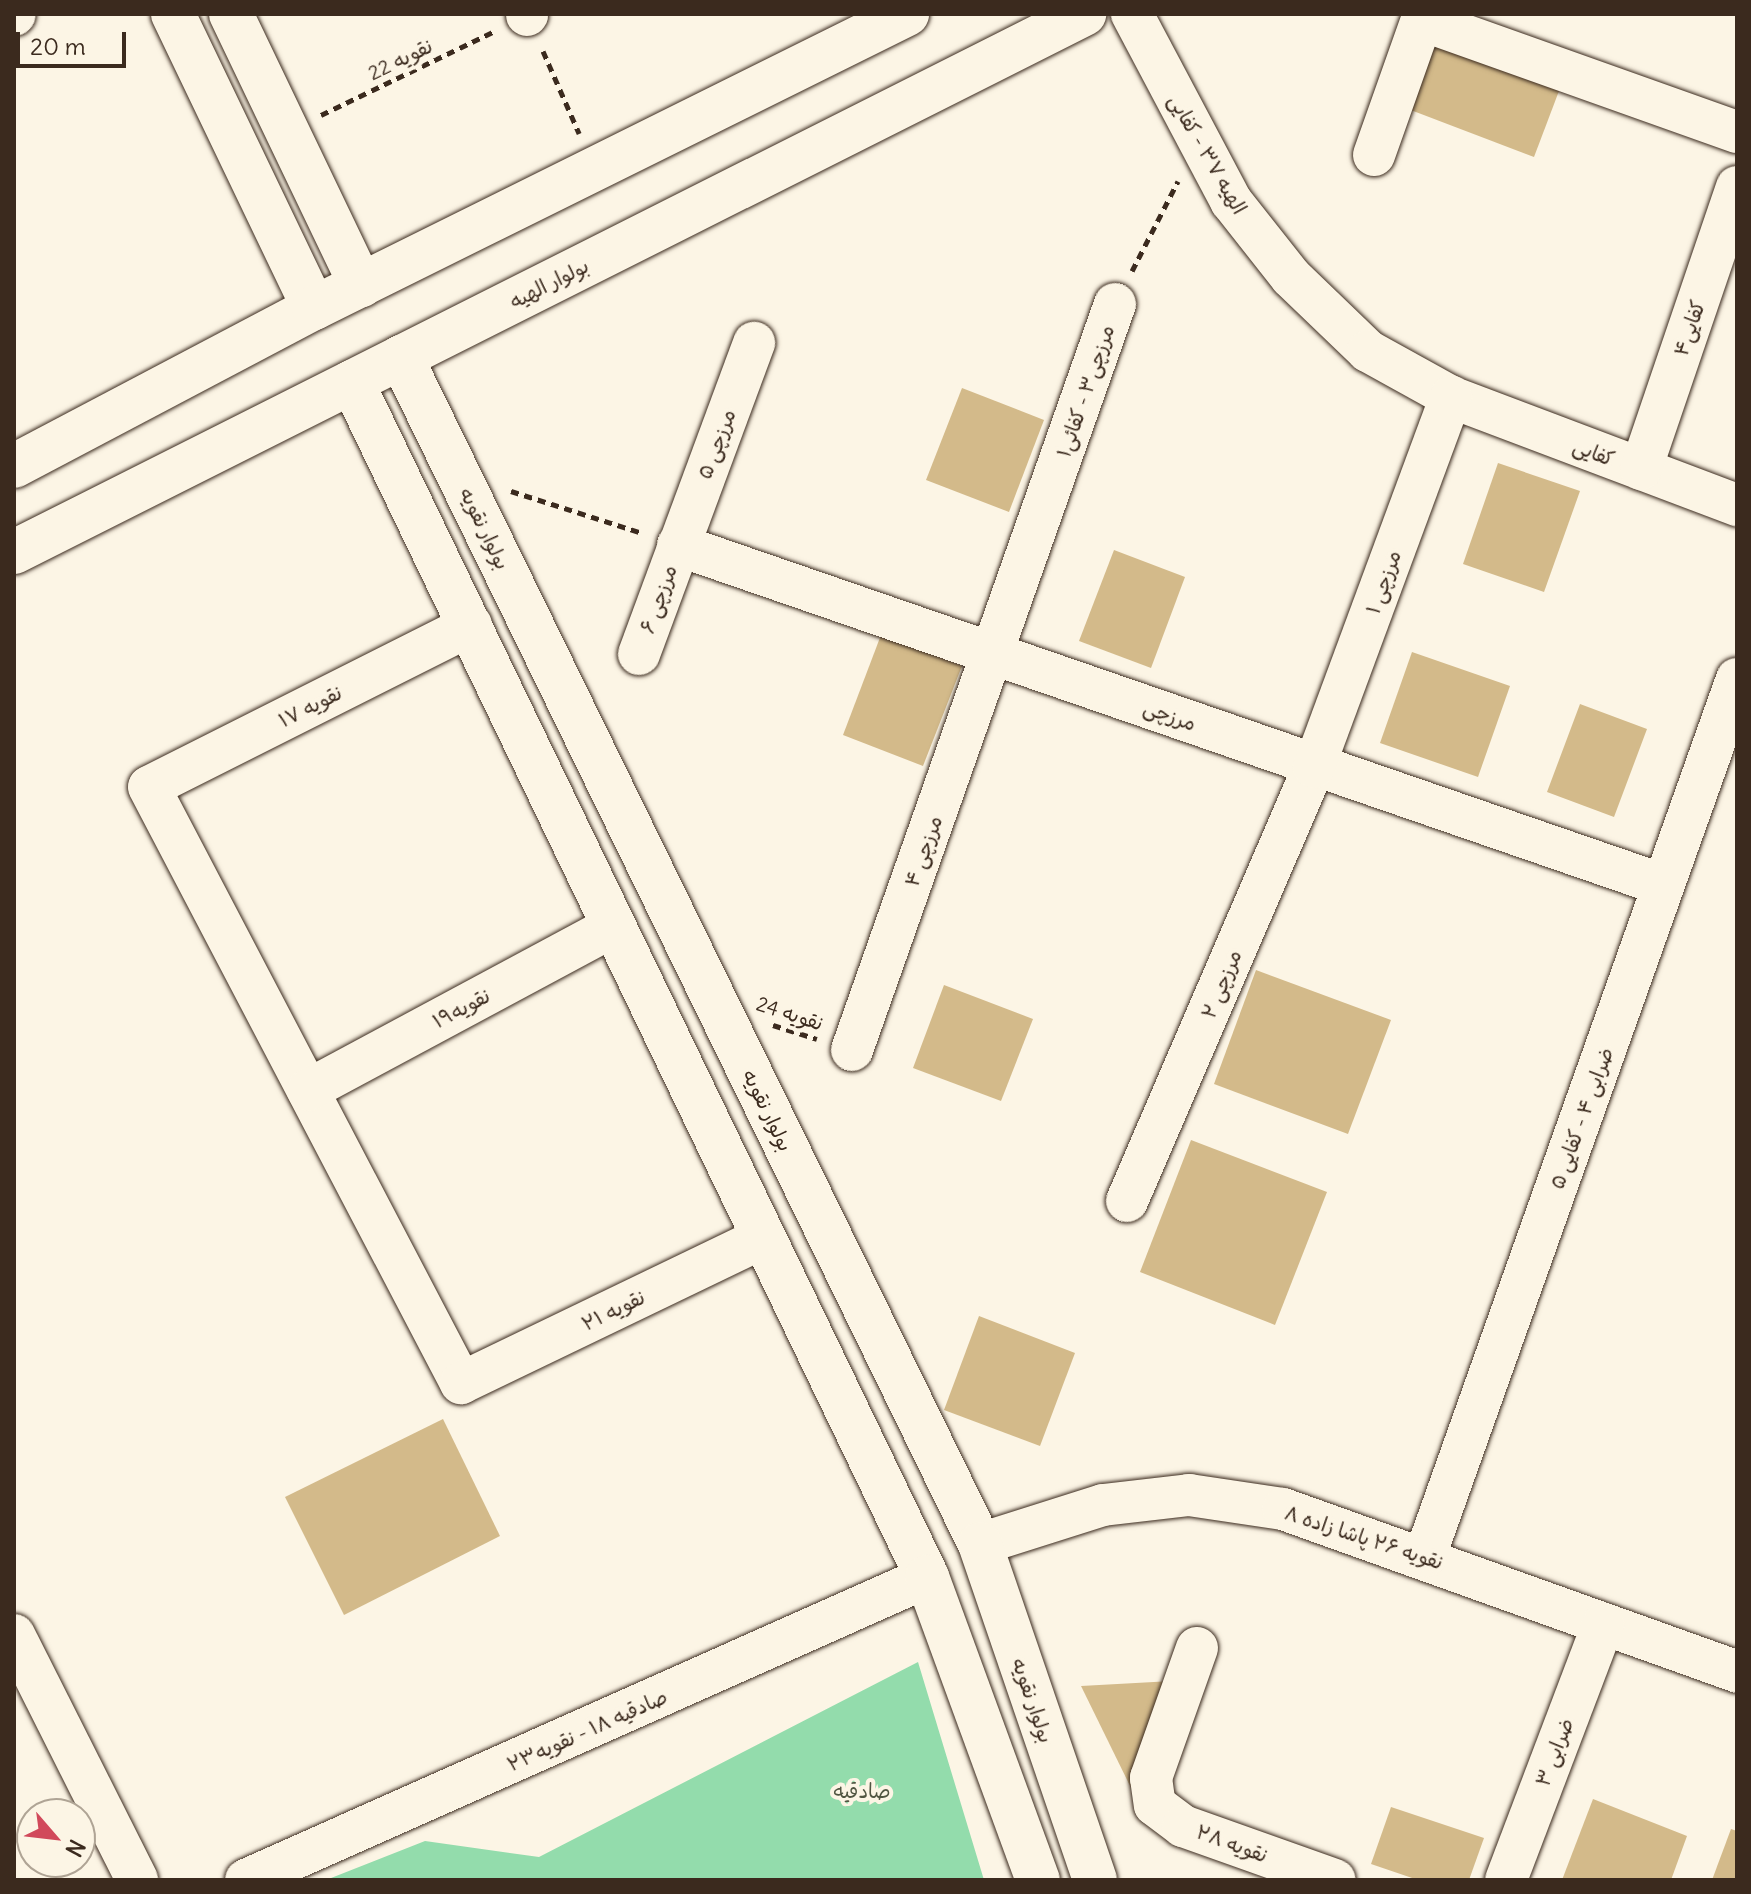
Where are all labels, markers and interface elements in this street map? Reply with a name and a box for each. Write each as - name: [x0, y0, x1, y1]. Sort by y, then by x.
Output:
- scale bar: [20, 16, 130, 66]
- text: 20 m: [30, 31, 86, 61]
- street label: نقویه 22: [364, 33, 436, 85]
- street label: الهیه ۳۷ - کفایی: [1164, 90, 1252, 218]
- street label: بولوار الهیه: [506, 253, 592, 313]
- street label: کفایی۴: [1668, 297, 1710, 359]
- street label: مرزچی۳ - کفائی۱: [1051, 322, 1119, 460]
- street label: مرزچی ۵: [692, 406, 740, 482]
- street label: کفایی: [1570, 433, 1618, 471]
- street label: بولوار نقویه: [455, 483, 515, 573]
- street label: مرزچی ۱: [1360, 547, 1406, 617]
- street label: مرزچی ۶: [635, 562, 681, 636]
- street label: نقویه ۱۷: [274, 680, 346, 732]
- street label: مرزچی: [1141, 694, 1199, 736]
- street label: مرزچی ۴: [899, 812, 947, 890]
- street label: مرزچی ۲: [1196, 946, 1246, 1022]
- street label: نقویه۱۹: [428, 983, 494, 1033]
- street label: نقویه 24: [754, 991, 826, 1035]
- street label: ضرابی ۴ - کفایی ۵: [1544, 1044, 1618, 1192]
- street label: بولوار نقویه: [738, 1065, 798, 1155]
- street label: نقویه ۲۱: [577, 1284, 649, 1336]
- street label: نقویه ۲۶ پاشا زاده ۸: [1282, 1500, 1446, 1574]
- street label: بولوار نقویه: [1007, 1654, 1059, 1746]
- street label: صادقیه ۱۸ - نقویه۲۳: [503, 1684, 671, 1776]
- street label: ضرابی ۳: [1530, 1714, 1578, 1790]
- park label: صادقیه: [833, 1778, 891, 1802]
- north arrow: [16, 1798, 96, 1878]
- street label: نقویه ۲۸: [1193, 1819, 1271, 1867]
- text: N: [59, 1835, 91, 1862]

